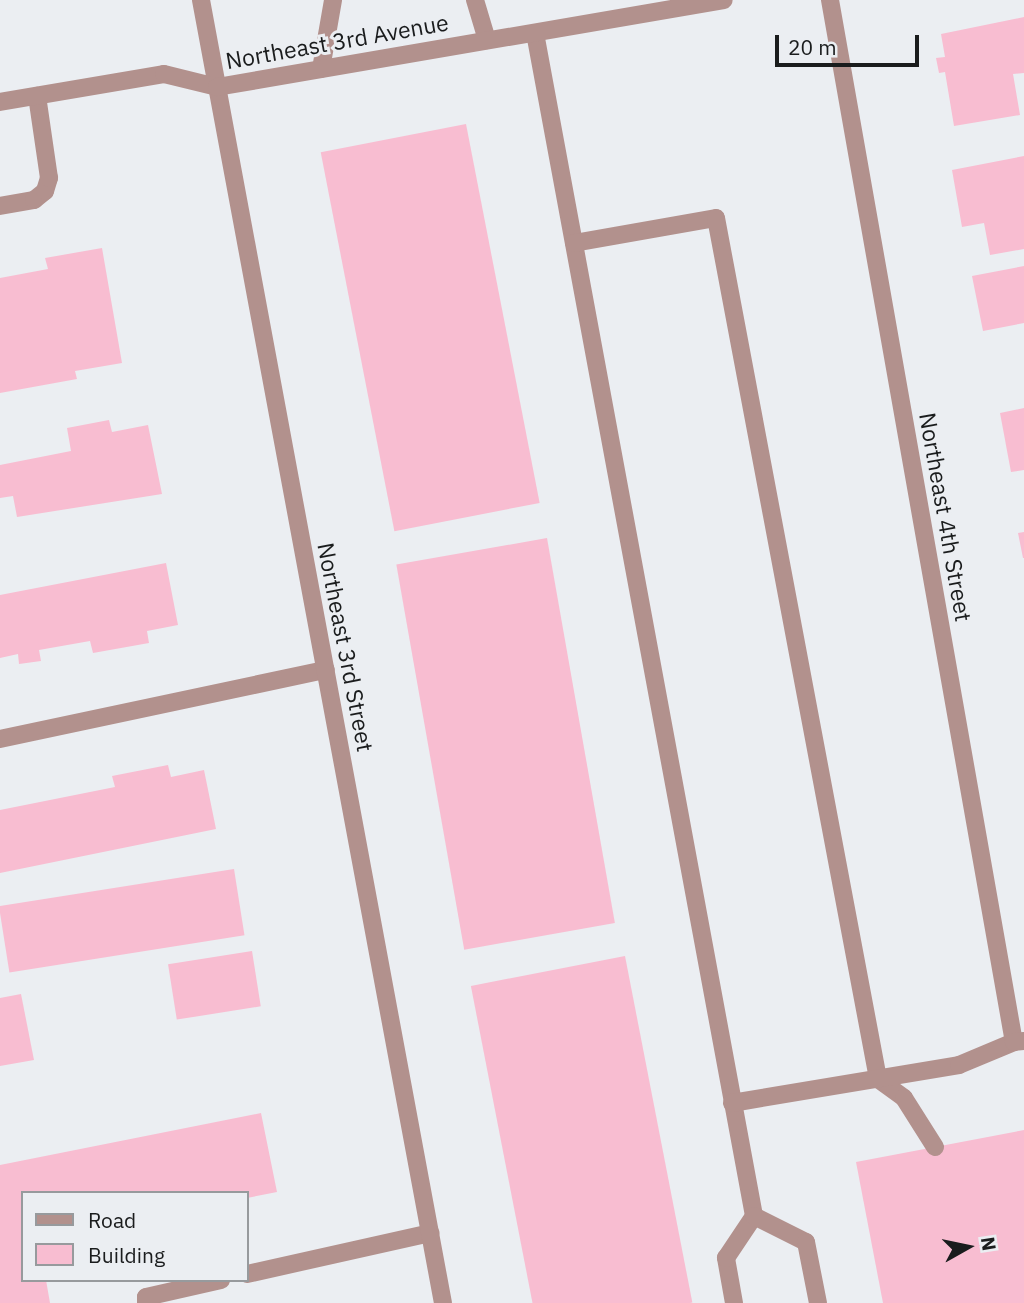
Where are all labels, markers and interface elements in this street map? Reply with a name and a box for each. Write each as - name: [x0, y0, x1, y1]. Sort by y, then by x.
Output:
- street label: Northeast 3rd Avenue: [223, 8, 451, 74]
- scale bar: [779, 21, 922, 65]
- text: 20 m: [788, 33, 837, 61]
- street label: Northeast 4th Street: [914, 410, 978, 624]
- street label: Northeast 3rd Street: [312, 540, 380, 754]
- legend: [21, 1191, 248, 1282]
- text: Road: [88, 1206, 136, 1234]
- north arrow: [933, 1212, 1003, 1282]
- text: N: [976, 1235, 1002, 1252]
- text: Building: [88, 1241, 165, 1269]

